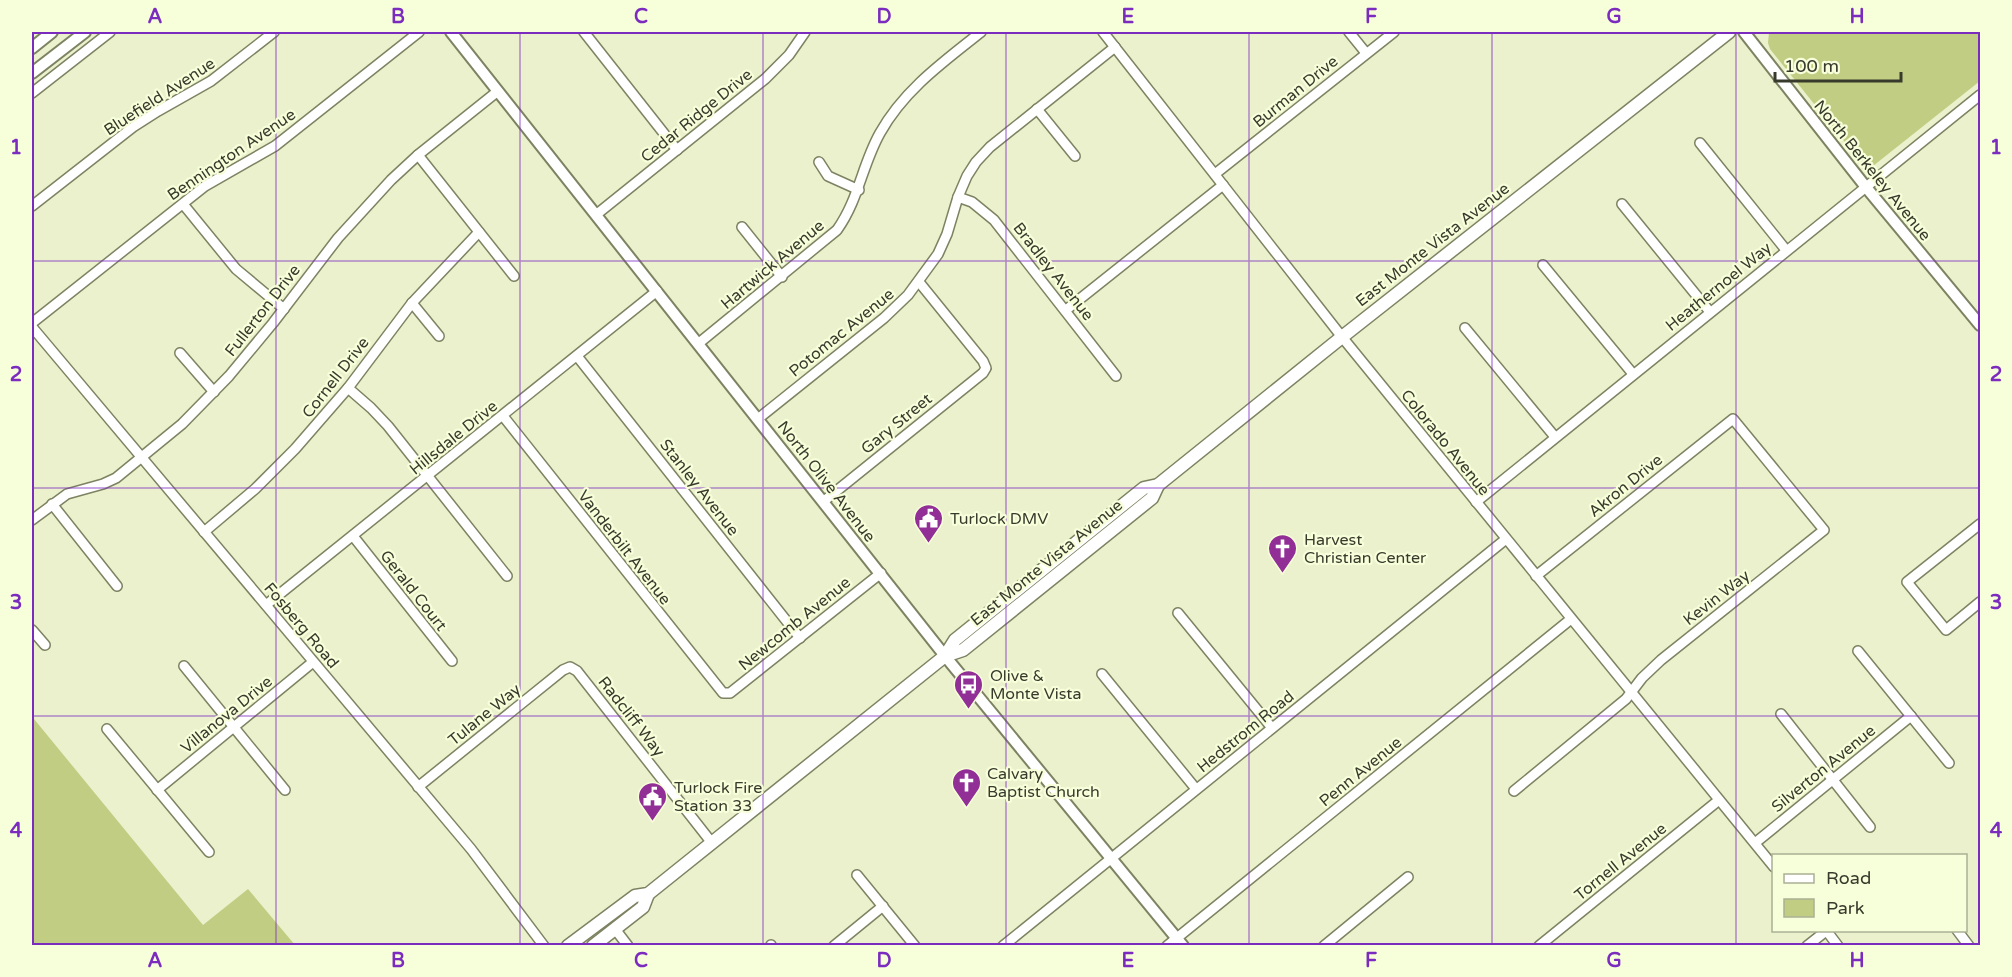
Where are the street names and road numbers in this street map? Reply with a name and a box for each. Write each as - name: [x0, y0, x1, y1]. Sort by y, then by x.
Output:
- street label: Burman Drive: [1249, 51, 1342, 132]
- street label: Bluefield Avenue: [100, 53, 219, 140]
- street label: Cedar Ridge Drive: [637, 65, 756, 167]
- street label: North Berkeley Avenue: [1809, 96, 1935, 245]
- street label: Bennington Avenue: [164, 105, 299, 205]
- street label: East Monte Vista Avenue: [1352, 178, 1514, 311]
- street label: Hartwick Avenue: [717, 216, 828, 314]
- street label: Bradley Avenue: [1009, 219, 1098, 325]
- street label: Heathernoel Way: [1662, 238, 1776, 336]
- street label: Fullerton Drive: [221, 261, 305, 361]
- street label: Potomac Avenue: [785, 284, 898, 381]
- street label: Cornell Drive: [298, 333, 374, 422]
- street label: Colorado Avenue: [1396, 386, 1494, 500]
- street label: Gary Street: [857, 389, 936, 459]
- street label: Hillsdale Drive: [406, 396, 502, 479]
- street label: North Olive Avenue: [773, 417, 880, 546]
- street label: Stanley Avenue: [655, 435, 743, 540]
- street label: Akron Drive: [1585, 450, 1667, 522]
- street label: Vanderbilt Avenue: [573, 486, 675, 609]
- street label: East Monte Vista Avenue: [967, 495, 1127, 630]
- street label: Gerald Court: [375, 546, 451, 635]
- street label: Kevin Way: [1679, 565, 1754, 630]
- street label: Newcomb Avenue: [734, 572, 855, 675]
- street label: Fosberg Road: [260, 579, 343, 673]
- street label: Villanova Drive: [177, 672, 277, 758]
- street label: Radcliff Way: [594, 672, 669, 761]
- street label: Tulane Way: [444, 679, 525, 750]
- street label: Hedstrom Road: [1193, 686, 1298, 777]
- street label: Silverton Avenue: [1768, 721, 1880, 817]
- street label: Penn Avenue: [1315, 732, 1406, 811]
- street label: Tornell Avenue: [1571, 819, 1671, 905]

